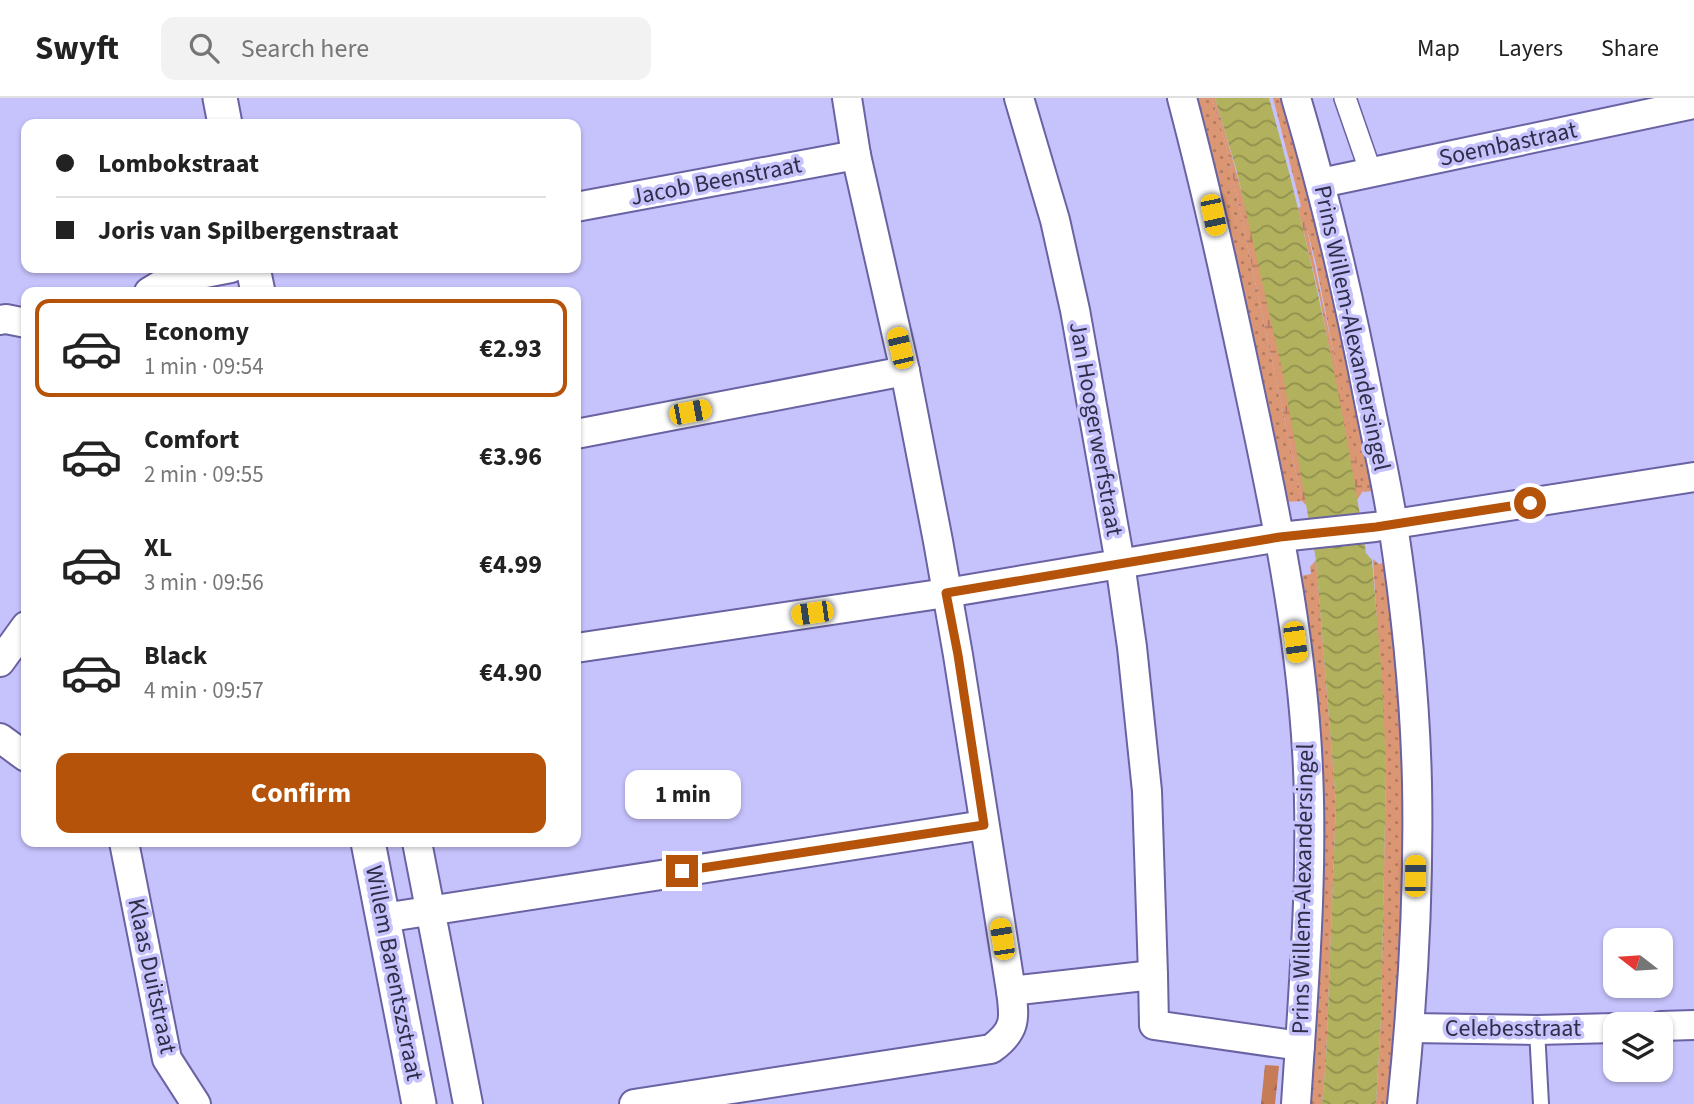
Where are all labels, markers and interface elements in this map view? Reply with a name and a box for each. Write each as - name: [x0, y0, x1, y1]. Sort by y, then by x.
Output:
- search box: [161, 17, 651, 80]
- text: Swyft: [35, 25, 119, 72]
- icon: search: [185, 29, 223, 67]
- text: Search here: [241, 30, 369, 67]
- text: Map: [1417, 31, 1460, 66]
- text: Layers: [1498, 31, 1563, 66]
- text: Share: [1601, 31, 1659, 66]
- street label: Soembastraat: [1436, 112, 1580, 176]
- text: Lombokstraat: [98, 145, 259, 182]
- street label: Jacob Beenstraat: [627, 147, 805, 215]
- street label: Prins Willem-Alexandersingel: [1305, 182, 1399, 474]
- car: [1199, 192, 1228, 238]
- text: Joris van Spilbergenstraat: [98, 212, 398, 249]
- text: Economy: [144, 313, 249, 350]
- icon: car: [60, 317, 123, 380]
- street label: Jan Hoogerwerfstraat: [1060, 319, 1132, 539]
- car: [886, 325, 915, 371]
- text: €2.93: [479, 330, 542, 367]
- text: 1 min · 09:54: [144, 350, 264, 383]
- car: [668, 398, 713, 426]
- text: Comfort: [144, 421, 239, 458]
- icon: car: [60, 425, 123, 488]
- text: €3.96: [479, 438, 542, 475]
- text: 2 min · 09:55: [144, 458, 264, 491]
- route start: [1514, 487, 1546, 519]
- text: XL: [144, 529, 172, 566]
- icon: car: [60, 533, 123, 596]
- text: €4.99: [479, 546, 542, 583]
- text: 3 min · 09:56: [144, 566, 264, 599]
- car: [790, 600, 835, 626]
- car: [1282, 620, 1309, 664]
- text: Black: [144, 637, 207, 674]
- icon: car: [60, 641, 123, 704]
- text: €4.90: [479, 654, 542, 691]
- text: 4 min · 09:57: [144, 674, 264, 707]
- street label: Prins Willem-Alexandersingel: [1283, 743, 1323, 1035]
- button: Confirm: [56, 753, 546, 833]
- callout: 1 min: [624, 770, 740, 818]
- text: 1 min: [655, 778, 711, 811]
- route end: [666, 855, 698, 887]
- car: [1405, 855, 1426, 897]
- street label: Willem Barentszstraat: [356, 862, 432, 1084]
- street label: Klaas Duitstraat: [118, 895, 186, 1057]
- car: [989, 917, 1016, 961]
- north arrow: [1603, 928, 1673, 998]
- map controls: [1603, 928, 1673, 1082]
- street label: Celebesstraat: [1445, 1011, 1581, 1046]
- button: layers: [1603, 1012, 1673, 1082]

